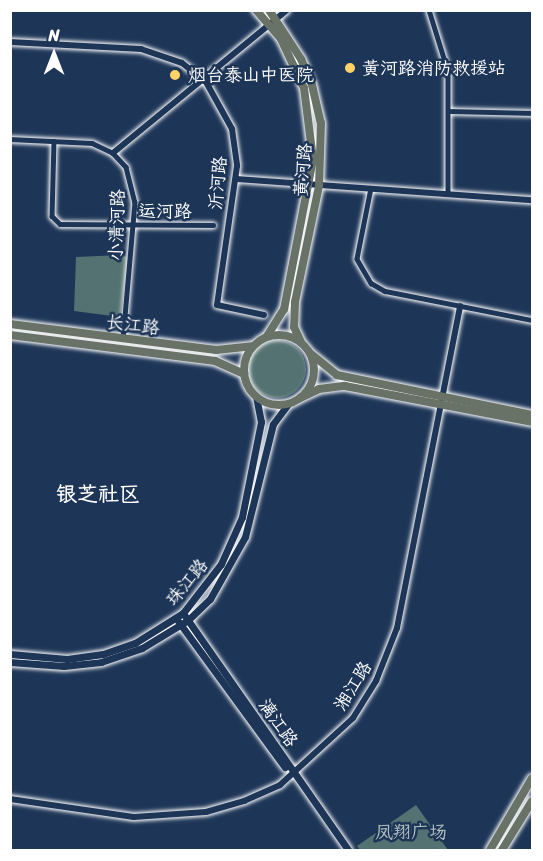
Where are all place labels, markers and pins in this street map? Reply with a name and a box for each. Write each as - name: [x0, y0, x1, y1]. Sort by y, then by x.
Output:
- place label: 黄河路消防救援站: [362, 57, 506, 79]
- marker: 黄河路消防救援站: [343, 61, 357, 75]
- place label: 烟台泰山中医院: [188, 64, 314, 86]
- marker: 烟台泰山中医院: [166, 66, 184, 84]

